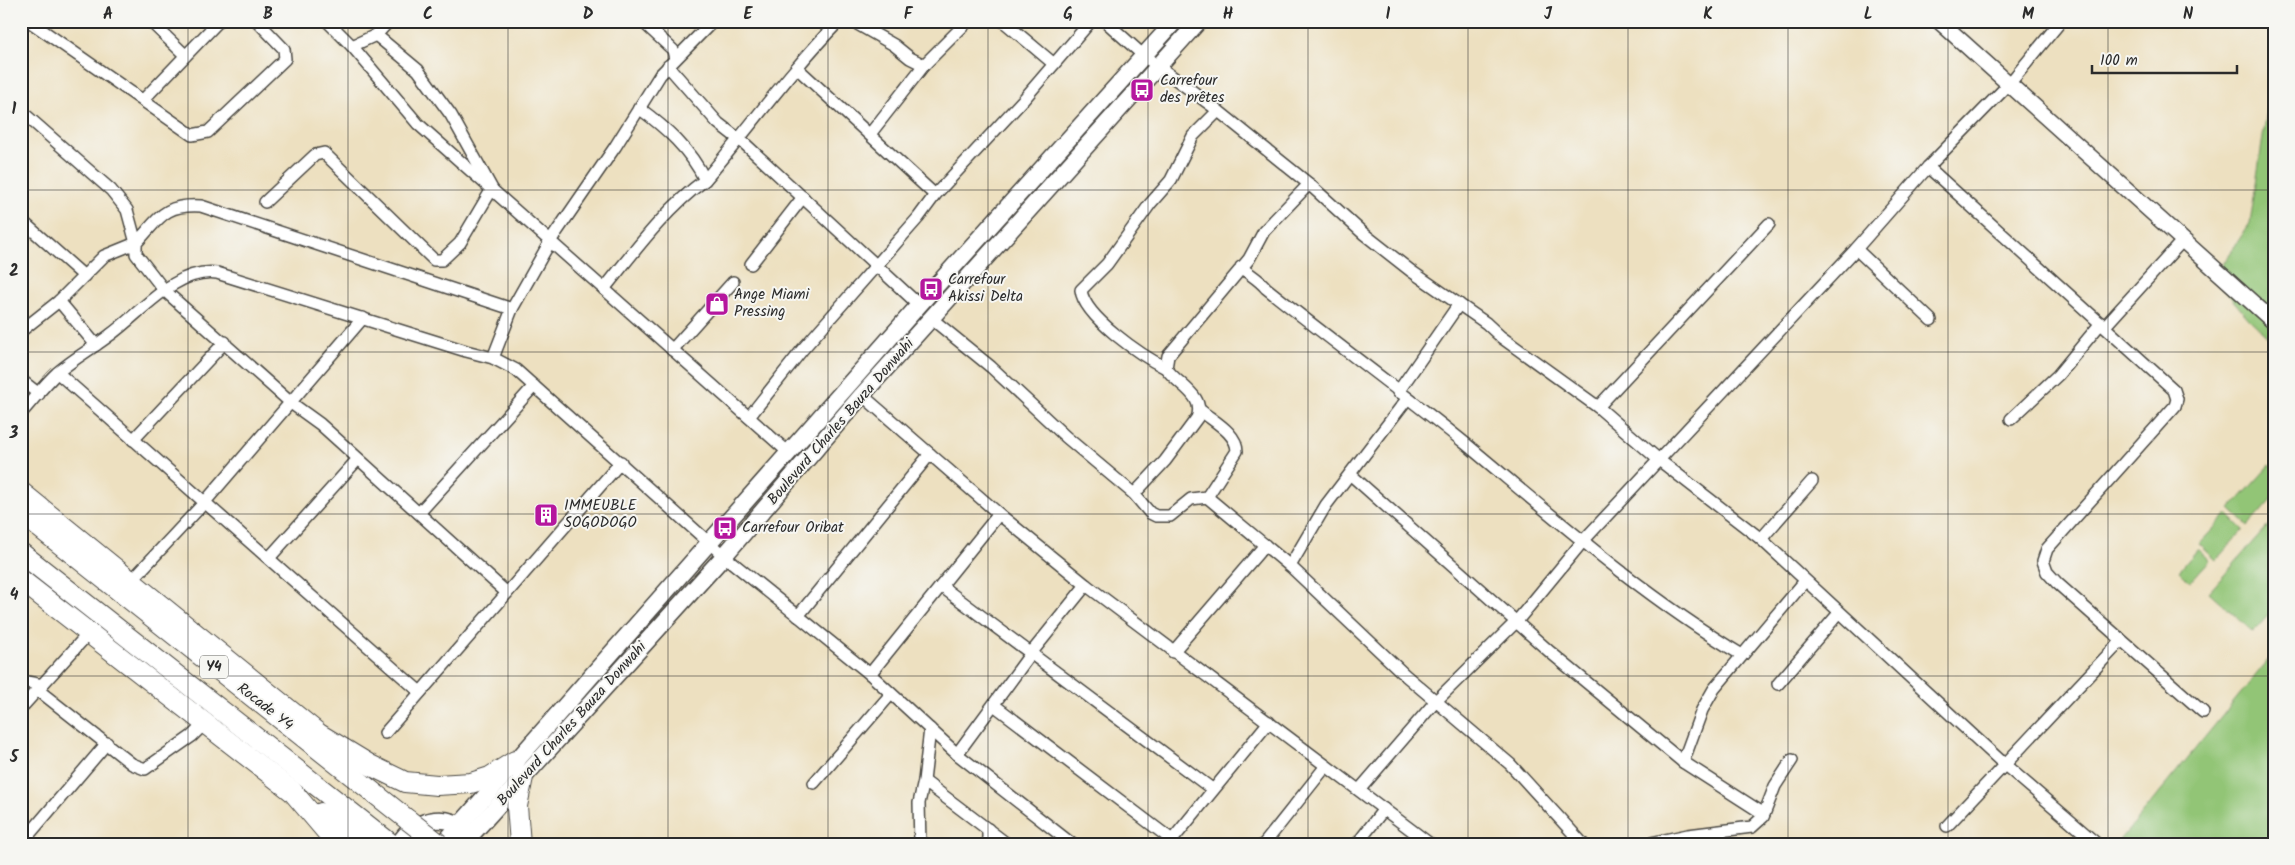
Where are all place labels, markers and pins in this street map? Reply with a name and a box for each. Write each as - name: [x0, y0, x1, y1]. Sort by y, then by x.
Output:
- place label: Carrefour des prêtes: [1160, 69, 1225, 110]
- bus stop icon: Carrefour des prêtes: [1129, 77, 1155, 103]
- place label: Carrefour Akissi Delta: [948, 268, 1023, 309]
- bus stop icon: Carrefour Akissi Delta: [918, 276, 944, 302]
- place label: Ange Miami Pressing: [734, 283, 810, 324]
- shop icon: Ange Miami Pressing: [704, 291, 730, 317]
- place label: IMMEUBLE SOGODOGO: [564, 494, 638, 535]
- building icon: IMMEUBLE SOGODOGO: [533, 502, 559, 528]
- bus stop icon: Carrefour Oribat: [712, 515, 738, 541]
- place label: Carrefour Oribat: [742, 516, 844, 540]

